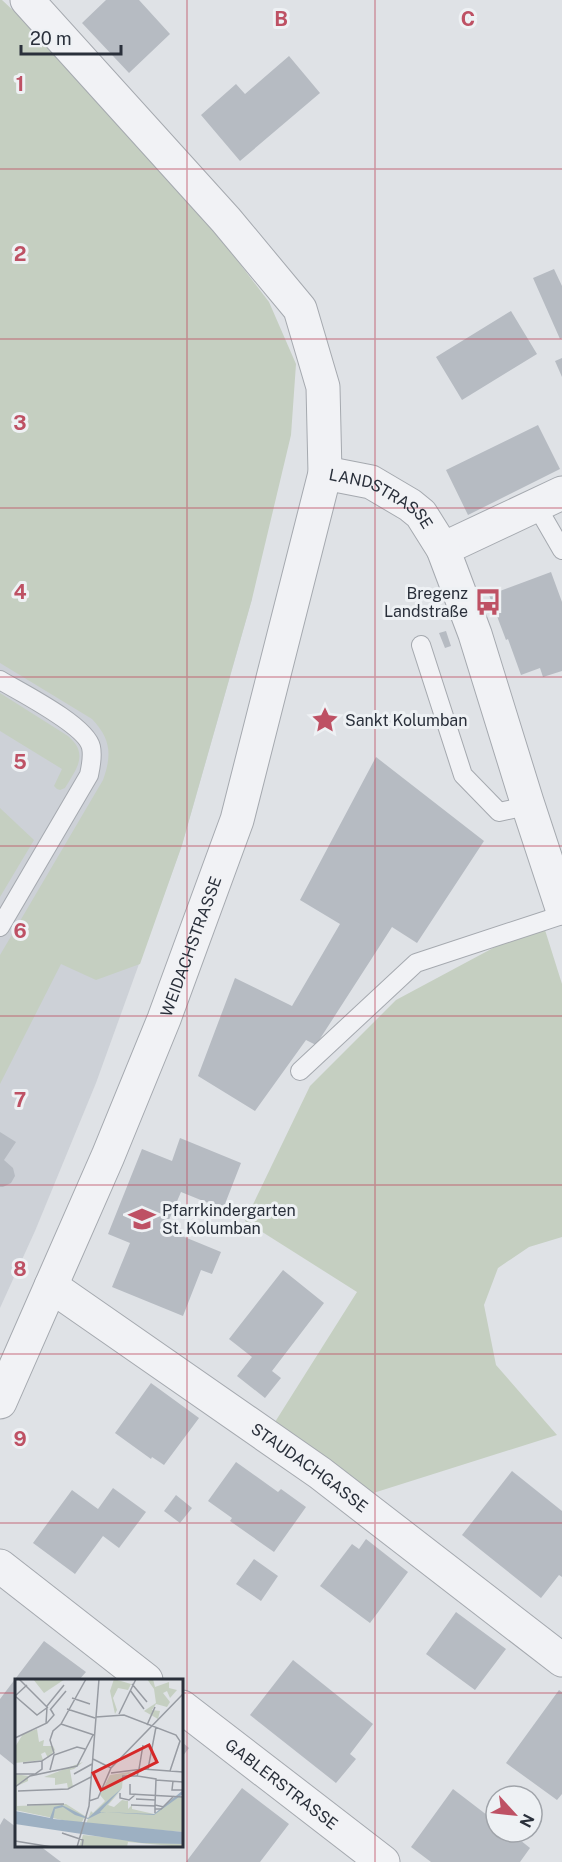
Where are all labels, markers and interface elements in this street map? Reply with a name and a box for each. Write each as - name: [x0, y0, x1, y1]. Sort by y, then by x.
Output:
- text: B: [274, 7, 288, 31]
- text: C: [461, 7, 475, 31]
- scale bar: [21, 18, 122, 56]
- text: 20 m: [30, 28, 72, 49]
- text: 1: [16, 72, 24, 96]
- text: 2: [14, 242, 26, 266]
- text: 3: [13, 411, 27, 435]
- street label: LANDSTRASSE: [327, 465, 437, 532]
- text: 4: [13, 580, 27, 604]
- place label: Bregenz Landstraße: [384, 584, 468, 621]
- bus stop icon: Bregenz Landstraße: [473, 587, 503, 617]
- place icon: Sankt Kolumban: [310, 705, 340, 735]
- place label: Sankt Kolumban: [345, 711, 467, 730]
- text: 5: [13, 750, 27, 774]
- street label: WEIDACHSTRASSE: [156, 874, 225, 1019]
- text: 6: [13, 919, 27, 943]
- text: 7: [14, 1088, 26, 1112]
- place label: Pfarrkindergarten St. Kolumban: [162, 1201, 296, 1238]
- school or university icon: Pfarrkindergarten St. Kolumban: [127, 1204, 157, 1234]
- text: 8: [13, 1257, 27, 1281]
- street label: STAUDACHGASSE: [248, 1419, 372, 1516]
- text: 9: [13, 1427, 27, 1451]
- inset map: [15, 1679, 183, 1847]
- street label: GABLERSTRASSE: [222, 1735, 342, 1833]
- north arrow: [484, 1784, 544, 1844]
- text: N: [516, 1811, 538, 1830]

